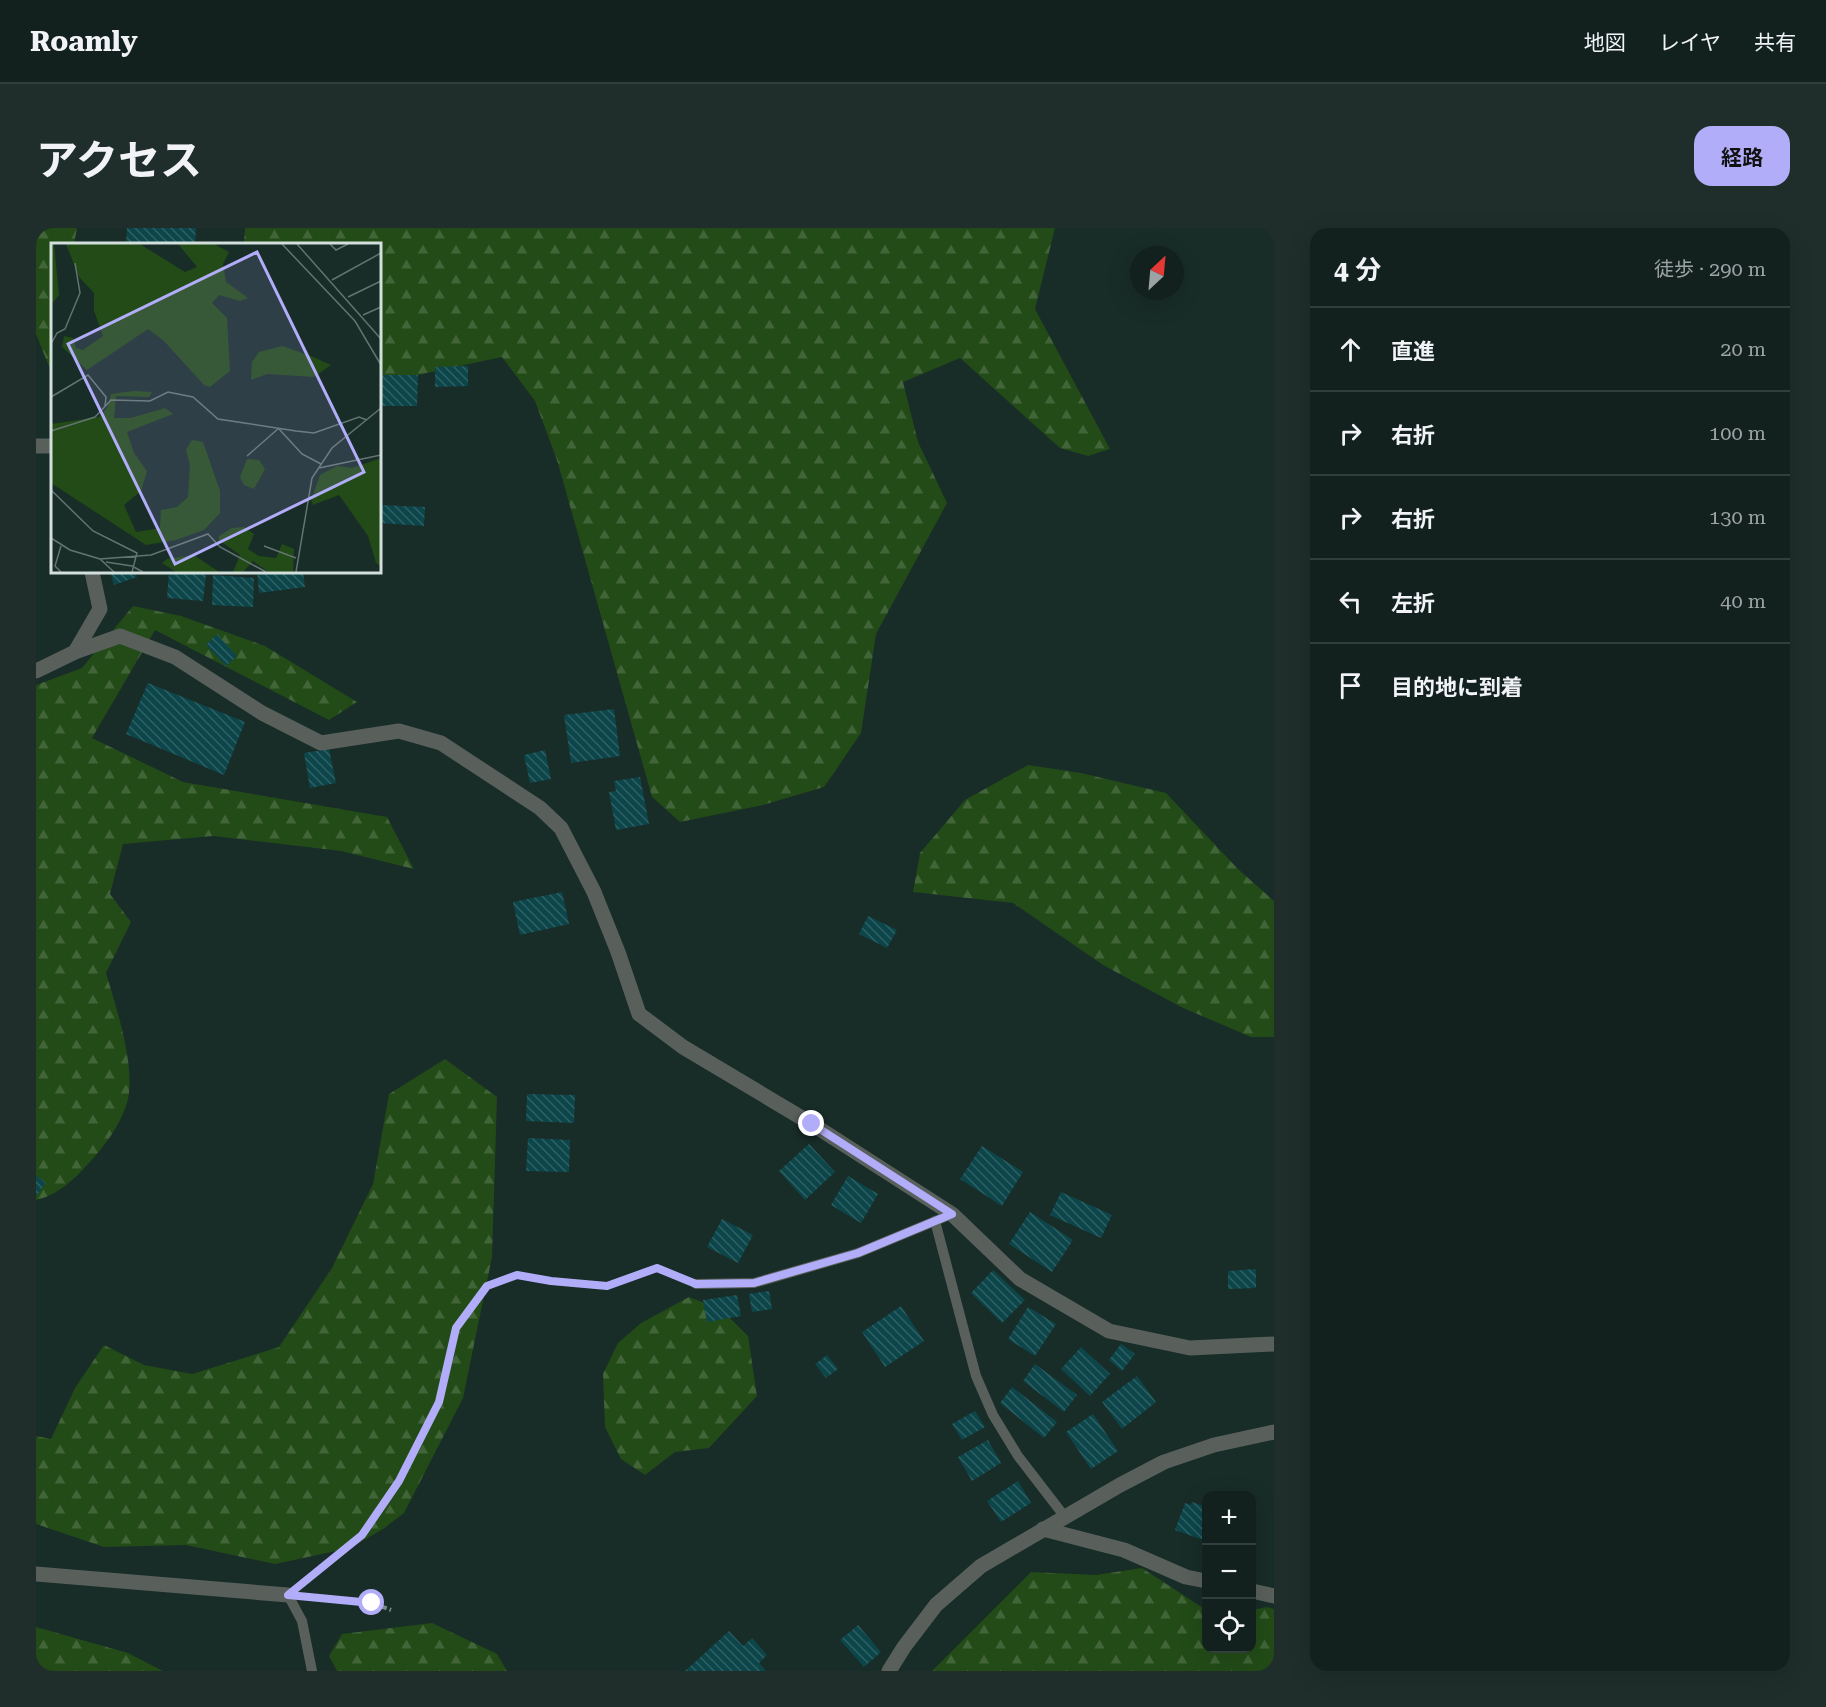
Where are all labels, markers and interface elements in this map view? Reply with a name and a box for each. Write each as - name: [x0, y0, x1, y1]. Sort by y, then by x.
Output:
- text: Roamly: [30, 25, 138, 58]
- text: 地図: [1584, 31, 1626, 55]
- text: レイヤ: [1659, 31, 1721, 55]
- text: 共有: [1754, 31, 1796, 55]
- button: 経路: [1694, 126, 1790, 186]
- text: アクセス: [36, 136, 202, 185]
- inset map: [51, 243, 381, 573]
- north arrow: [1130, 246, 1184, 300]
- text: 4 分: [1334, 255, 1381, 285]
- text: 徒歩 · 290 m: [1654, 257, 1766, 281]
- icon: ahead: [1334, 333, 1367, 366]
- text: 20 m: [1720, 337, 1766, 361]
- text: 直進: [1391, 339, 1435, 364]
- icon: right: [1334, 417, 1367, 450]
- text: 100 m: [1709, 421, 1766, 445]
- text: 右折: [1391, 423, 1435, 448]
- icon: right: [1334, 501, 1367, 534]
- text: 130 m: [1709, 505, 1766, 529]
- text: 右折: [1391, 507, 1435, 532]
- icon: left: [1334, 585, 1367, 618]
- text: 40 m: [1720, 589, 1766, 613]
- text: 左折: [1391, 591, 1435, 616]
- icon: arrive: [1334, 669, 1367, 702]
- text: 目的地に到着: [1391, 675, 1523, 700]
- route end: [798, 1110, 824, 1136]
- map controls: [1202, 1491, 1256, 1653]
- button: +: [1202, 1491, 1256, 1545]
- button: −: [1202, 1545, 1256, 1599]
- route start: [358, 1589, 384, 1615]
- button: locate: [1202, 1599, 1256, 1653]

